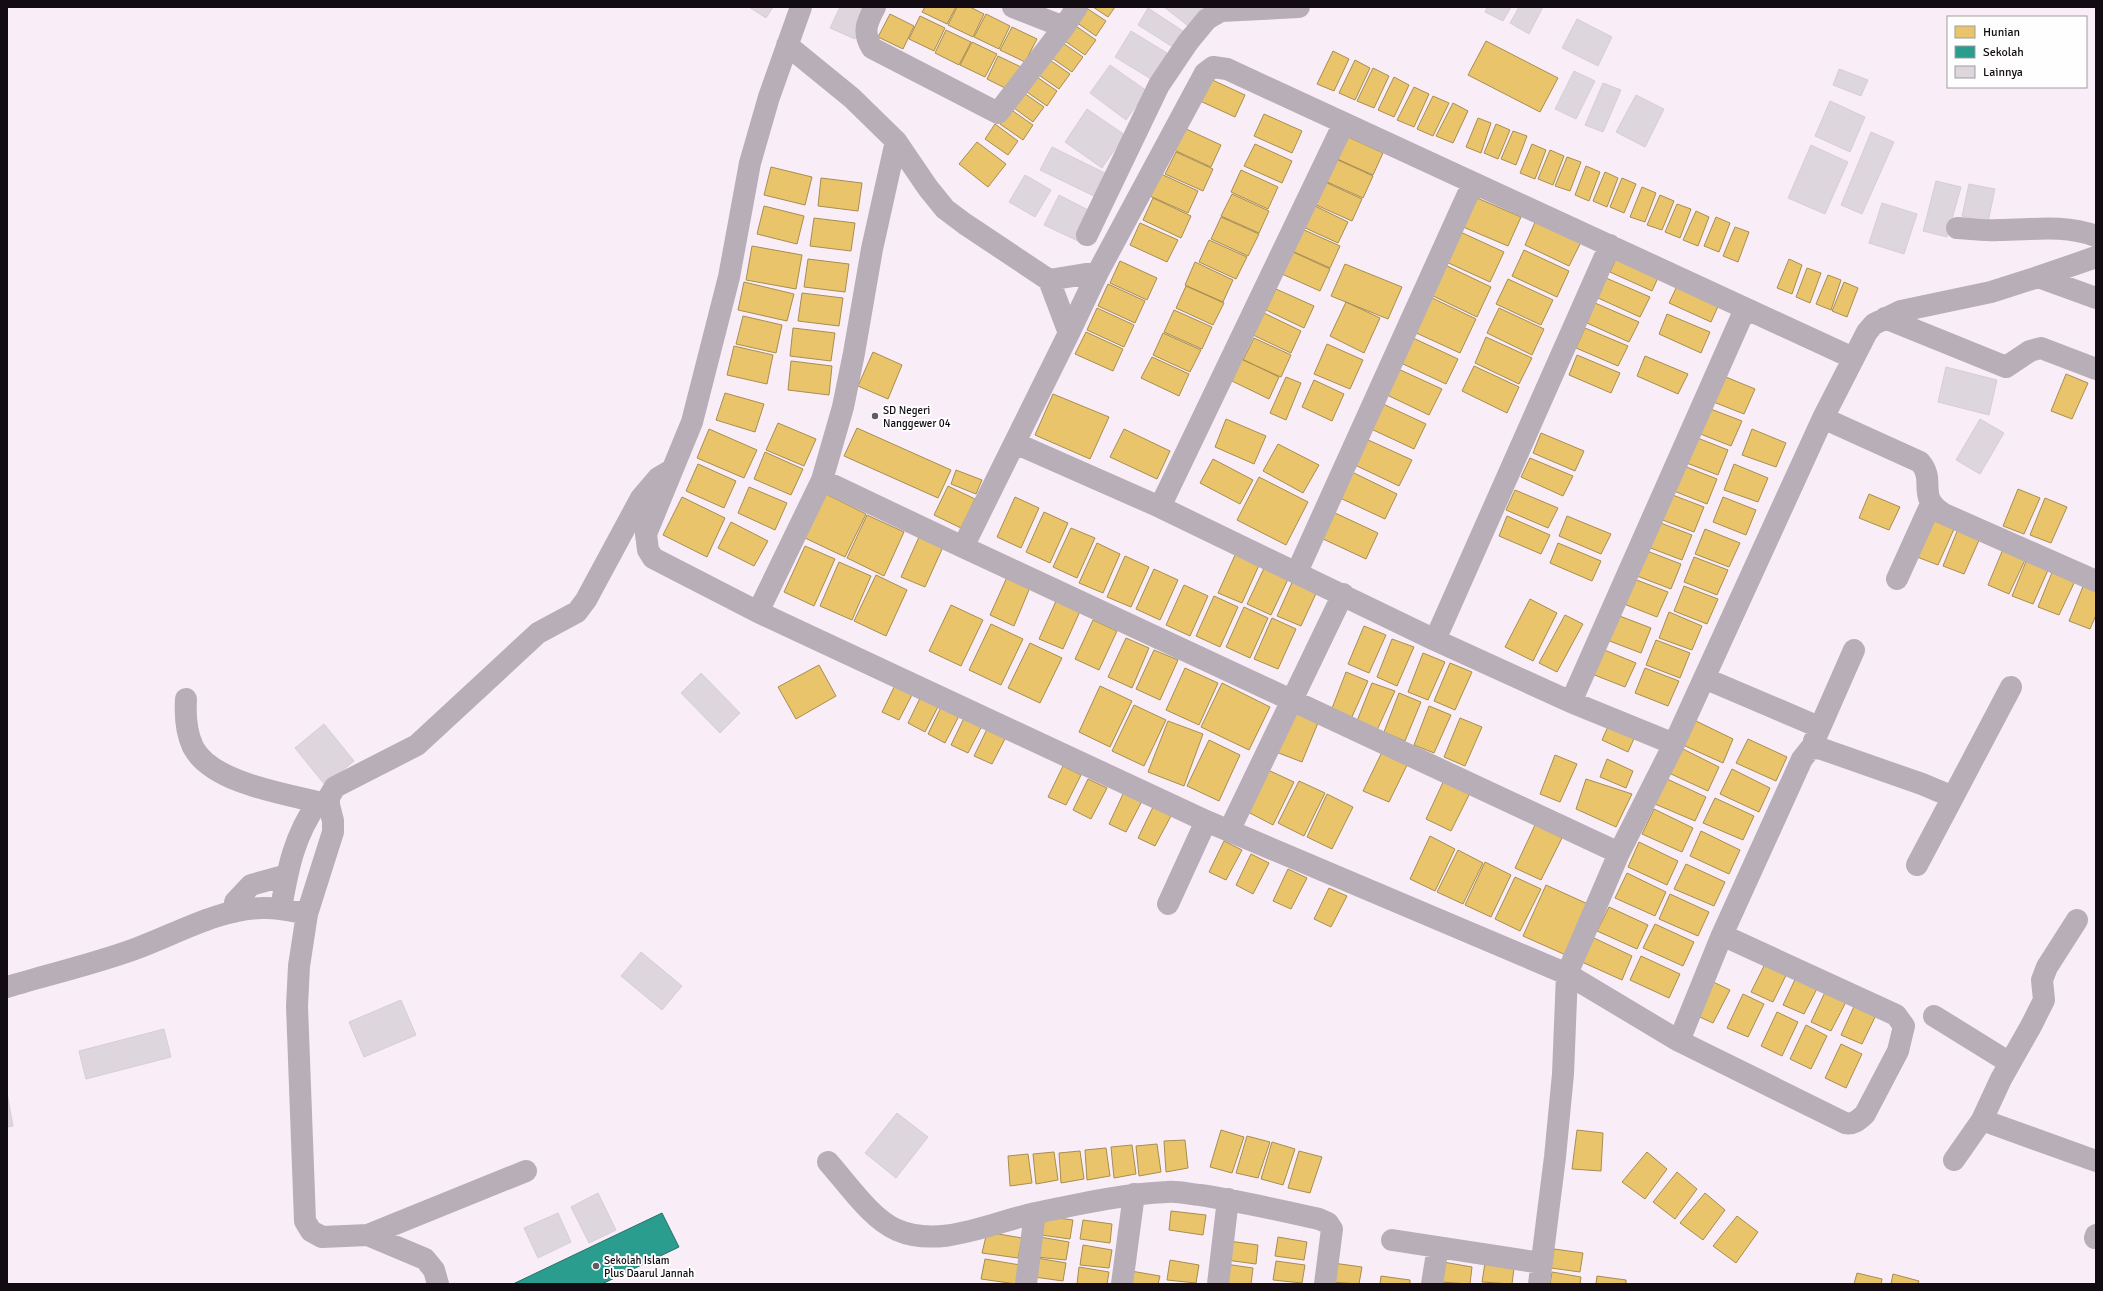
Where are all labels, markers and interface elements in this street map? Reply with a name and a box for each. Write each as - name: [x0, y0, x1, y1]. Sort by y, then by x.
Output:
- legend: [1947, 16, 2087, 88]
- text: Hunian: [1983, 25, 2020, 40]
- text: Sekolah: [1983, 45, 2024, 60]
- text: Lainnya: [1983, 65, 2023, 80]
- place label: SD Negeri Nanggewer 04: [883, 404, 951, 430]
- marker: SD Negeri Nanggewer 04: [870, 411, 880, 421]
- place label: Sekolah Islam Plus Daarul Jannah: [604, 1254, 694, 1280]
- marker: Sekolah Islam Plus Daarul Jannah: [591, 1261, 601, 1271]

